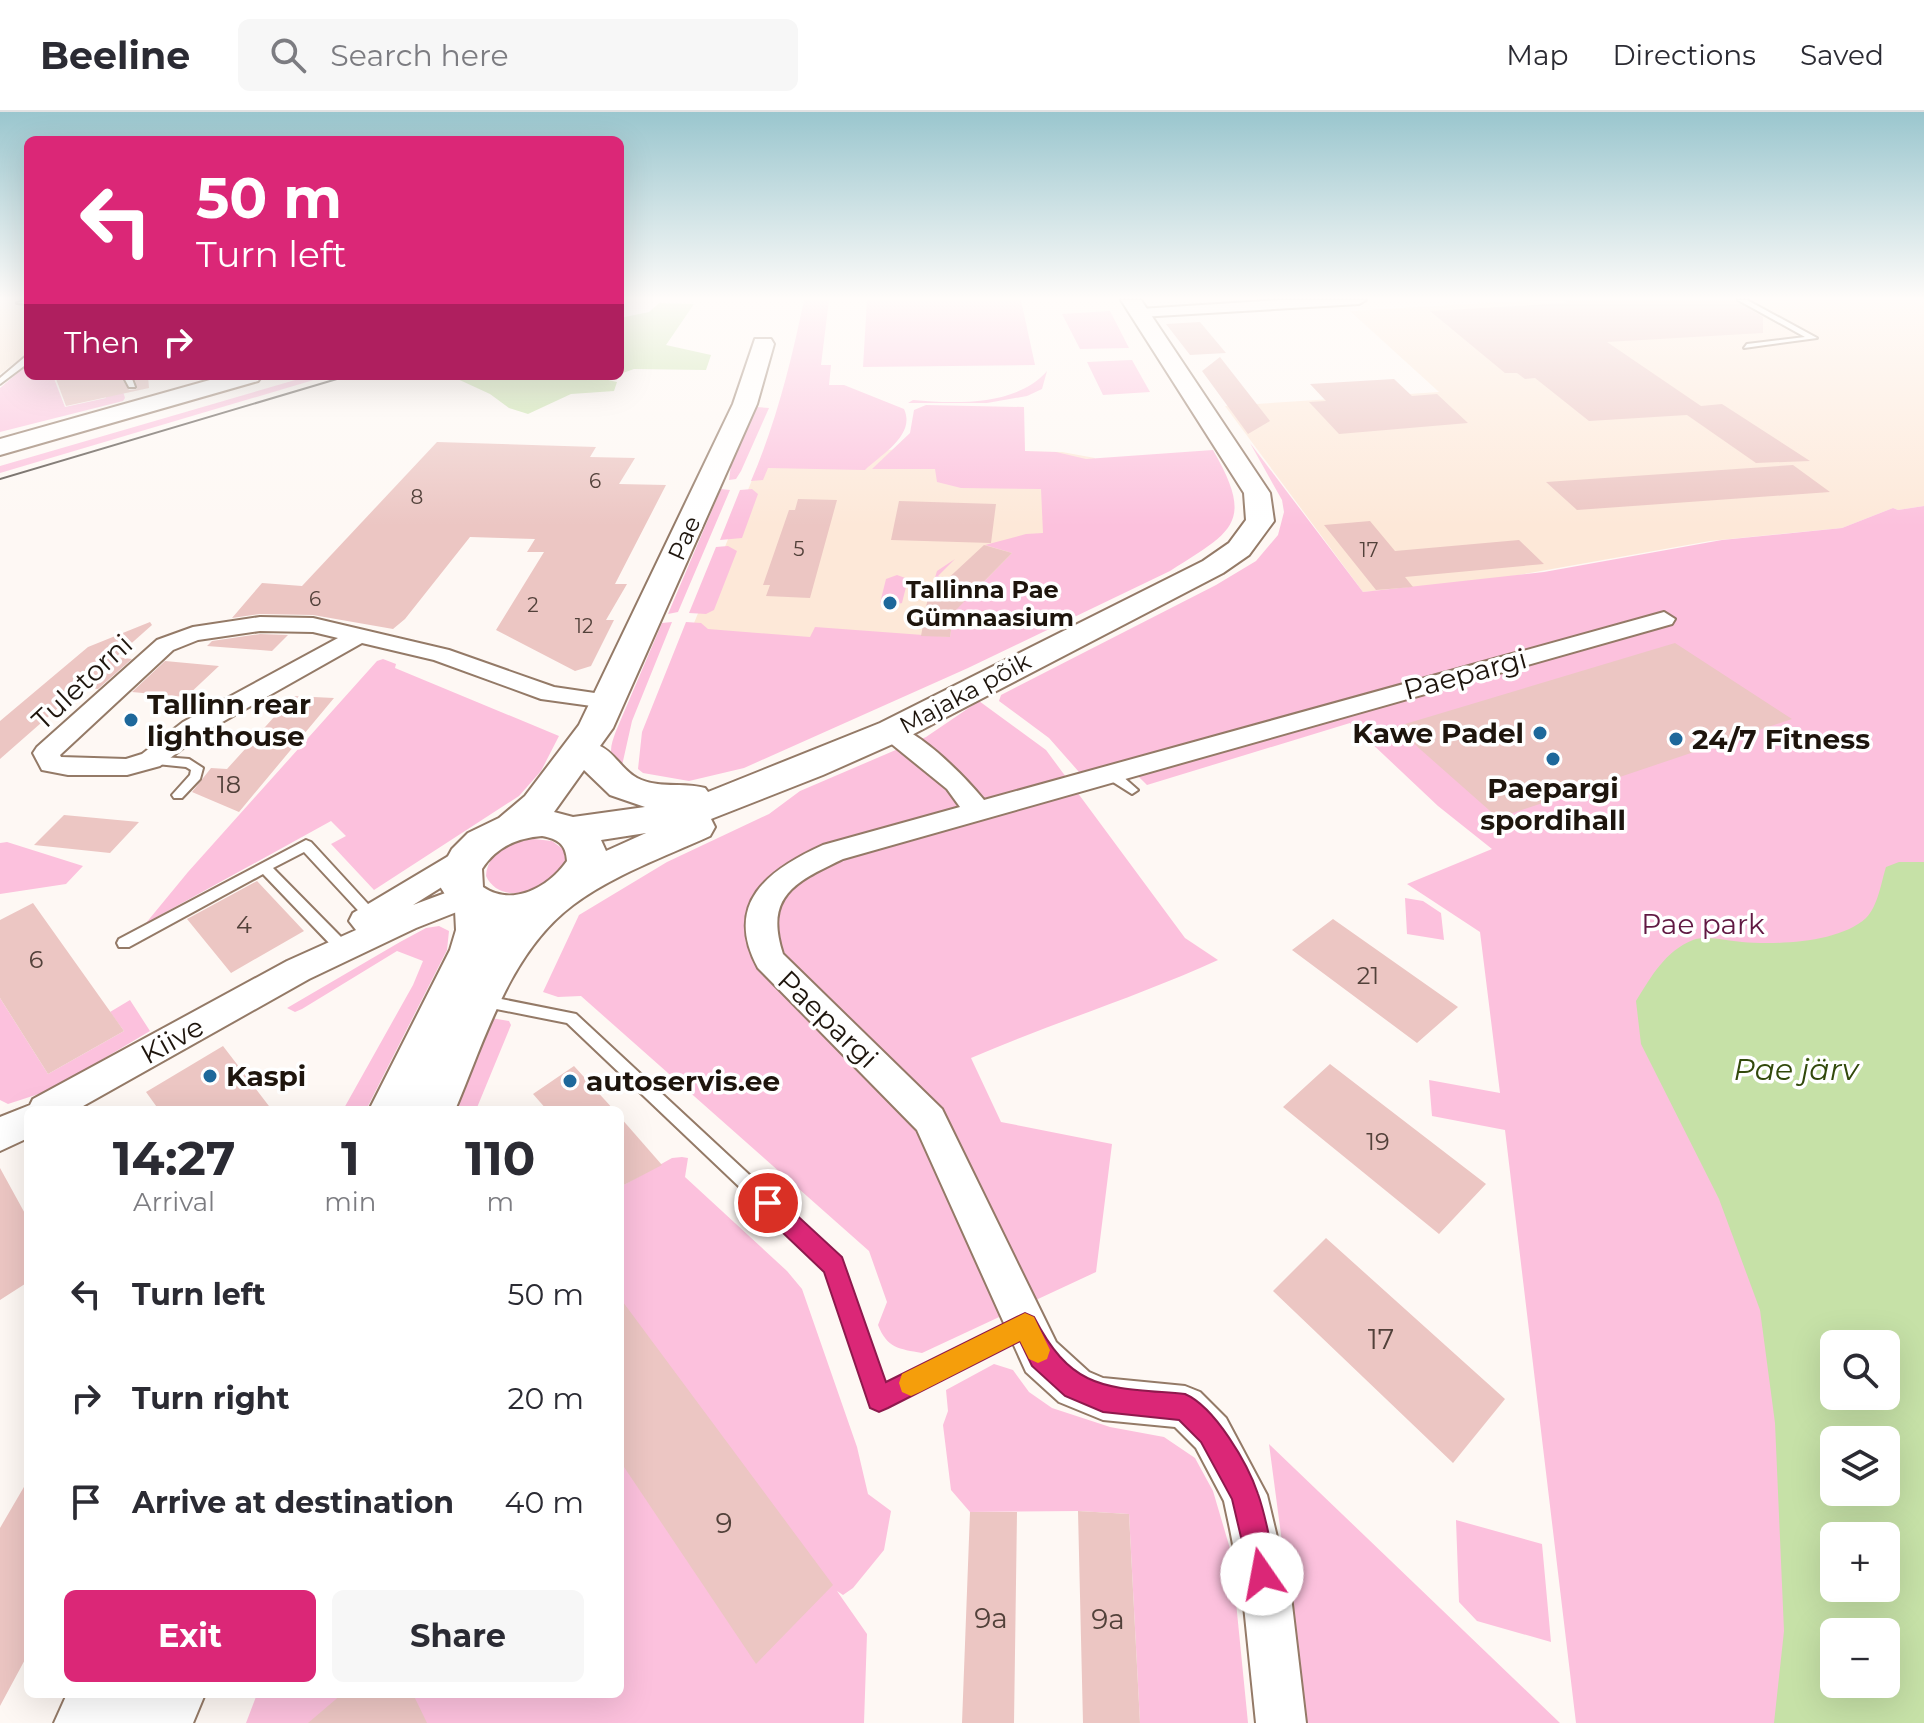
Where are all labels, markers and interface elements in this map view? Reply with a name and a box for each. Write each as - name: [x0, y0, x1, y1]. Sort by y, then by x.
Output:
- search box: [238, 19, 798, 91]
- text: Beeline: [40, 32, 190, 79]
- icon: search: [266, 33, 310, 77]
- text: Search here: [330, 37, 509, 74]
- text: Map: [1506, 38, 1568, 72]
- text: Directions: [1612, 38, 1756, 72]
- text: Saved: [1800, 38, 1884, 72]
- text: 50 m: [196, 164, 342, 232]
- icon: left: [64, 168, 168, 272]
- text: Turn left: [196, 232, 347, 276]
- icon: right: [156, 320, 200, 364]
- text: Then: [64, 324, 140, 361]
- house number: 6: [589, 469, 601, 493]
- house number: 8: [411, 485, 423, 509]
- street label: Pae: [661, 511, 707, 565]
- house number: 5: [793, 537, 805, 561]
- house number: 17: [1360, 538, 1379, 562]
- place label: Tallinna Pae Gümnaasium: [906, 575, 1074, 632]
- house number: 6: [309, 587, 321, 611]
- house number: 2: [527, 593, 539, 617]
- marker: Tallinna Pae Gümnaasium: [881, 594, 899, 612]
- house number: 12: [575, 614, 593, 638]
- street label: Tuletorni: [25, 627, 139, 737]
- street label: Paepargi: [1400, 641, 1530, 707]
- street label: Majaka põik: [894, 646, 1036, 740]
- place label: Tallinn rear lighthouse: [147, 687, 311, 753]
- marker: Tallinn rear lighthouse: [122, 711, 140, 729]
- place label: Kawe Padel: [1352, 716, 1524, 750]
- place label: 24/7 Fitness: [1692, 722, 1870, 756]
- marker: Kawe Padel: [1531, 724, 1549, 742]
- marker: 24/7 Fitness: [1667, 730, 1685, 748]
- marker: Paepargi spordihall: [1544, 750, 1562, 768]
- house number: 18: [217, 770, 241, 799]
- place label: Paepargi spordihall: [1480, 771, 1626, 837]
- park label: Pae park: [1641, 907, 1765, 941]
- house number: 4: [236, 910, 252, 939]
- house number: 6: [29, 945, 43, 974]
- house number: 21: [1357, 961, 1379, 990]
- street label: Paepargi: [771, 963, 885, 1075]
- street label: Kiive: [135, 1009, 209, 1071]
- water label: Pae järv: [1734, 1051, 1860, 1088]
- place label: Kaspi: [226, 1059, 306, 1093]
- place label: autoservis.ee: [586, 1064, 780, 1098]
- marker: Kaspi: [201, 1067, 219, 1085]
- marker: autoservis.ee: [561, 1072, 579, 1090]
- house number: 19: [1366, 1127, 1390, 1156]
- text: 14:27: [113, 1129, 236, 1187]
- text: 1: [341, 1129, 360, 1187]
- text: 110: [465, 1129, 535, 1187]
- pin: [734, 1169, 802, 1237]
- icon: arrive: [746, 1181, 790, 1225]
- text: Arrival: [133, 1186, 215, 1218]
- text: min: [324, 1186, 376, 1218]
- text: m: [486, 1186, 514, 1218]
- icon: left: [64, 1272, 108, 1316]
- text: Turn left: [132, 1276, 265, 1313]
- text: 50 m: [507, 1276, 584, 1313]
- house number: 17: [1368, 1322, 1394, 1356]
- map controls: [1820, 1330, 1900, 1698]
- button: search: [1820, 1330, 1900, 1410]
- icon: right: [64, 1376, 108, 1420]
- text: Turn right: [132, 1380, 289, 1417]
- text: 20 m: [507, 1380, 584, 1417]
- button: layers: [1820, 1426, 1900, 1506]
- icon: arrive: [64, 1480, 108, 1524]
- text: Arrive at destination: [132, 1484, 454, 1521]
- text: 40 m: [505, 1484, 584, 1521]
- house number: 9: [715, 1506, 733, 1540]
- button: +: [1820, 1522, 1900, 1602]
- position arrow: [1220, 1532, 1304, 1616]
- button: Exit: [64, 1590, 316, 1682]
- button: Share: [332, 1590, 584, 1682]
- house number: 9a: [974, 1601, 1008, 1635]
- house number: 9a: [1091, 1602, 1125, 1636]
- button: −: [1820, 1618, 1900, 1698]

